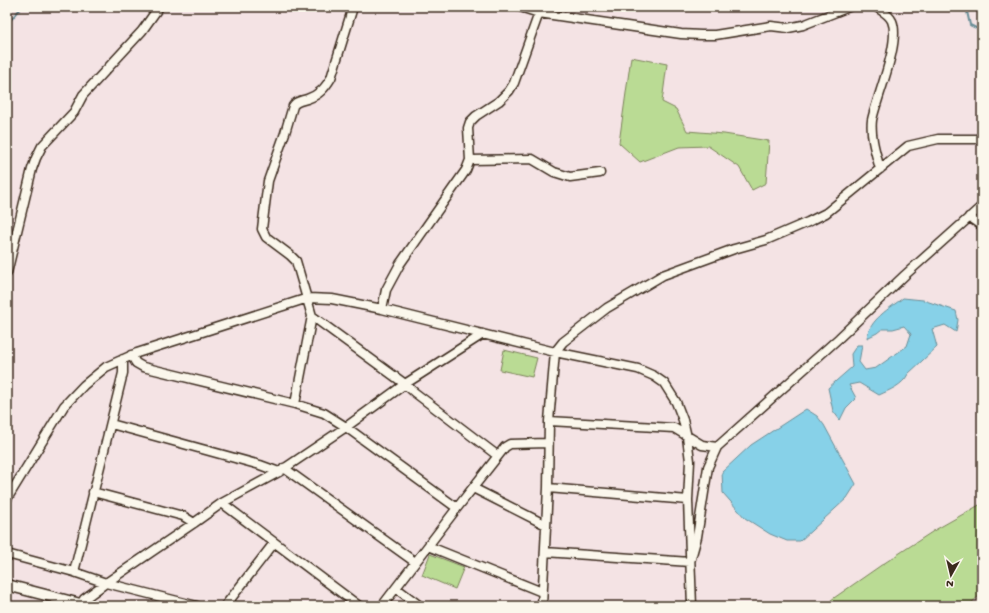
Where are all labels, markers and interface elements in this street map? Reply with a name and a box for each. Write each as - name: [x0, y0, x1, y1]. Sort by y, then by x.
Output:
- north arrow: [931, 555, 971, 595]
- text: N: [945, 576, 954, 589]

